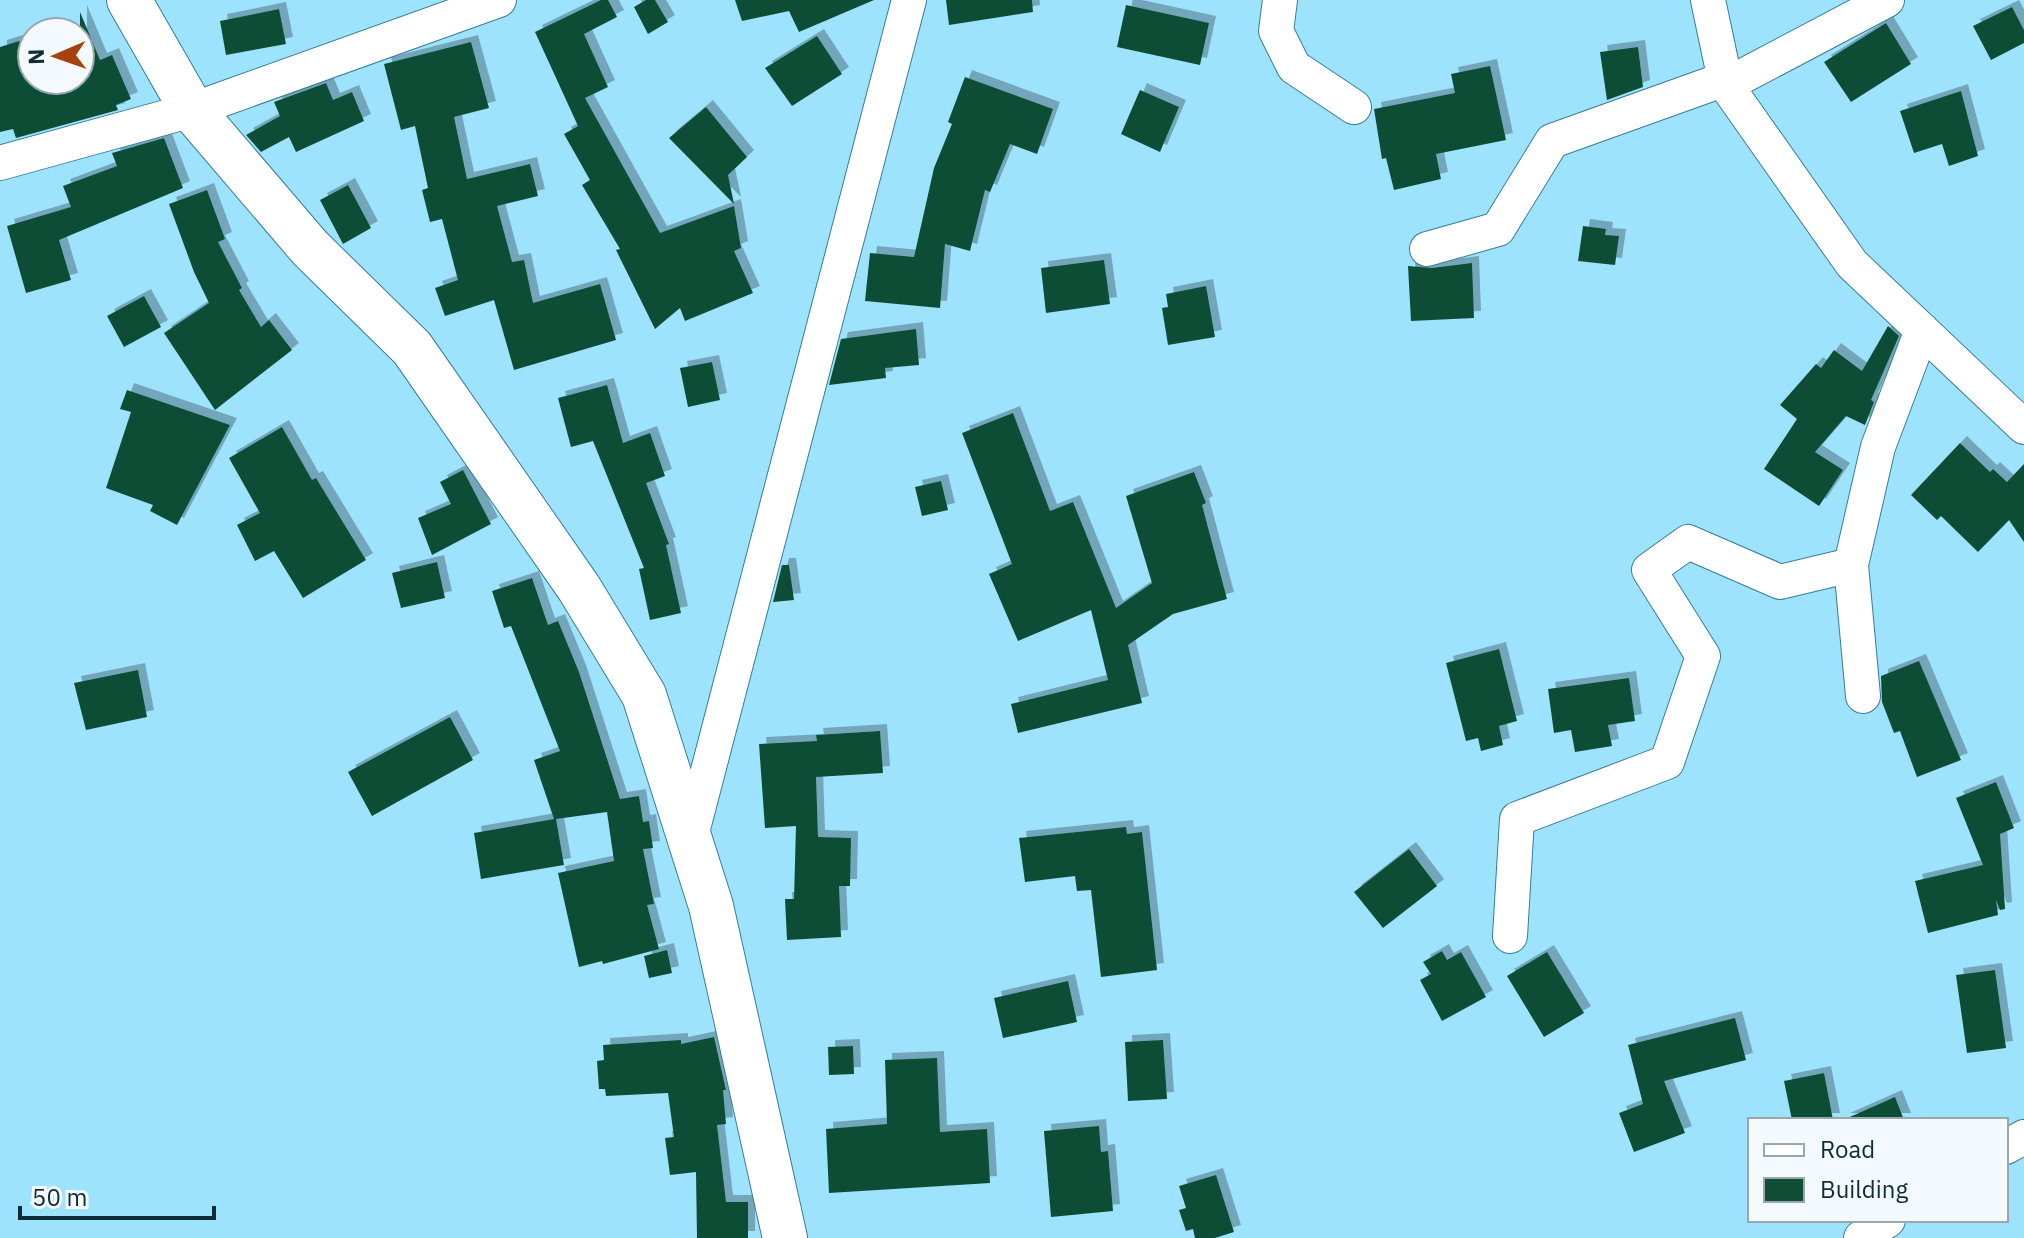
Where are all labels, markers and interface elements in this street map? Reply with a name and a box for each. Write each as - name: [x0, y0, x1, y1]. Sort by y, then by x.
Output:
- north arrow: [16, 16, 96, 96]
- text: N: [21, 48, 50, 65]
- legend: [1748, 1118, 2008, 1222]
- text: Road: [1820, 1133, 1875, 1165]
- scale bar: [20, 1170, 214, 1220]
- text: Building: [1820, 1173, 1908, 1205]
- text: 50 m: [32, 1181, 87, 1213]

